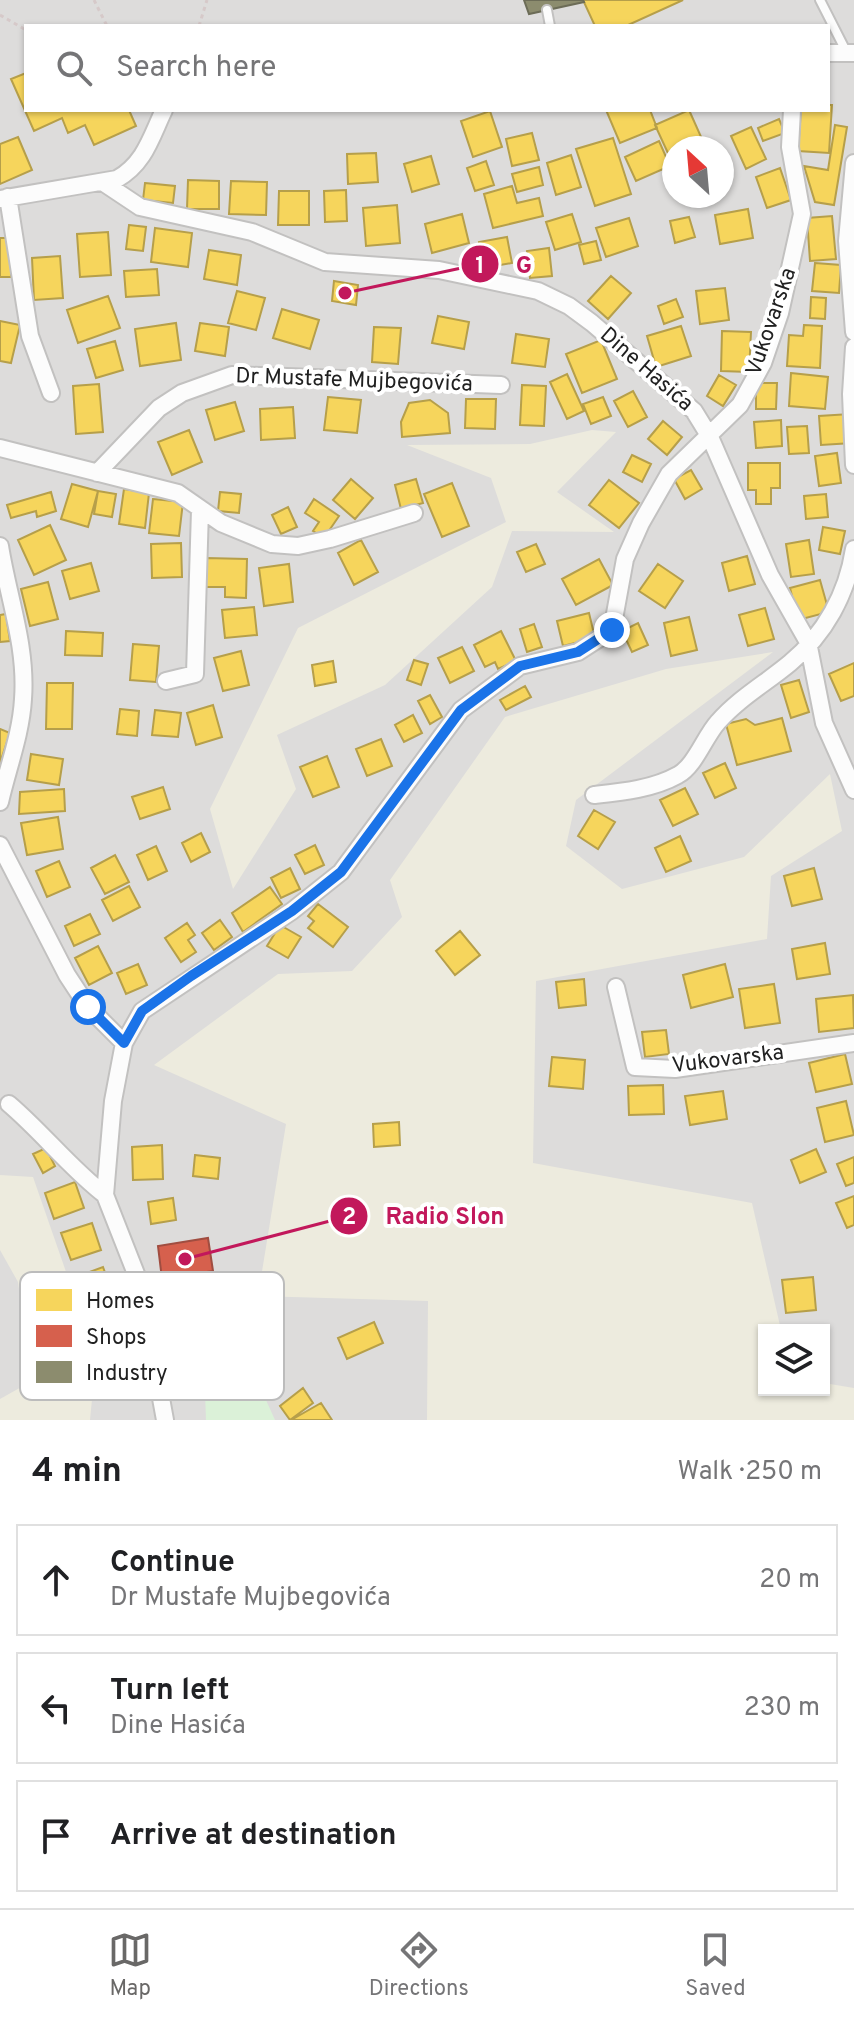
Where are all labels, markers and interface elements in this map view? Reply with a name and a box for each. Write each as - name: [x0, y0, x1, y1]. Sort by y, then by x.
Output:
- search box: [24, 24, 830, 112]
- icon: search: [52, 46, 96, 90]
- text: Search here: [116, 50, 276, 87]
- north arrow: [662, 136, 734, 208]
- callout: G: [460, 240, 548, 288]
- text: 1: [475, 252, 485, 282]
- text: G: [516, 252, 532, 282]
- street label: Vukovarska: [741, 264, 803, 380]
- street label: Dine Hasića: [594, 322, 698, 418]
- street label: Dr Mustafe Mujbegovića: [235, 363, 473, 399]
- route end: [594, 612, 630, 648]
- route start: [70, 989, 106, 1025]
- street label: Vukovarska: [671, 1040, 785, 1080]
- callout: Radio Slon: [329, 1192, 520, 1240]
- text: 2: [342, 1203, 356, 1233]
- text: Radio Slon: [386, 1203, 504, 1233]
- legend: [20, 1272, 284, 1400]
- text: Homes: [86, 1289, 155, 1316]
- map controls: [758, 1324, 830, 1396]
- button: layers: [758, 1324, 830, 1396]
- text: Shops: [86, 1325, 147, 1352]
- text: Industry: [86, 1361, 168, 1388]
- text: 4 min: [32, 1451, 122, 1494]
- text: Walk · 250 m: [677, 1456, 822, 1489]
- text: Continue: [110, 1545, 235, 1582]
- icon: ahead: [34, 1558, 78, 1602]
- text: 20 m: [759, 1564, 820, 1597]
- text: Dr Mustafe Mujbegovića: [110, 1582, 391, 1615]
- text: Turn left: [110, 1673, 230, 1710]
- icon: left: [34, 1686, 78, 1730]
- text: 230 m: [744, 1692, 820, 1725]
- text: Dine Hasića: [110, 1710, 246, 1743]
- icon: arrive: [34, 1814, 78, 1858]
- text: Arrive at destination: [110, 1818, 396, 1855]
- tab: Map: [108, 1928, 152, 2003]
- tab: Directions: [369, 1928, 469, 2003]
- tab: Saved: [685, 1928, 746, 2003]

